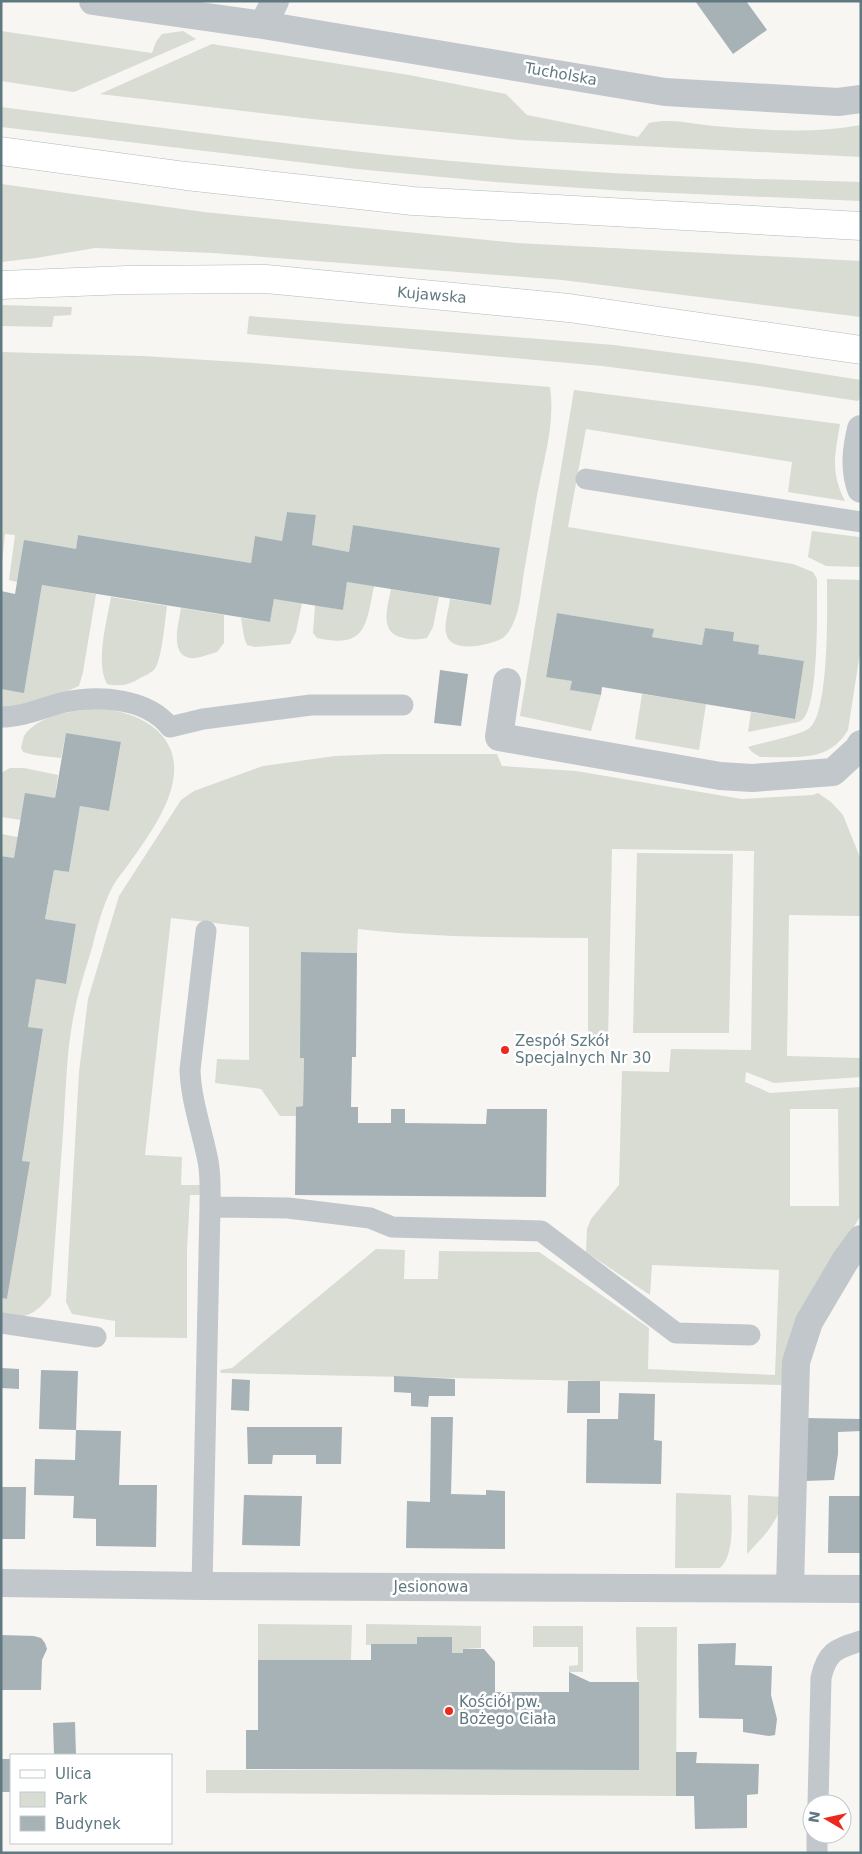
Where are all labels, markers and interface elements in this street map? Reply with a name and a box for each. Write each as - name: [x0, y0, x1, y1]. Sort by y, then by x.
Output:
- street label: Tucholska: [523, 59, 598, 89]
- street label: Kujawska: [397, 283, 467, 307]
- place label: Zespół Szkół Specjalnych Nr 30: [515, 1032, 651, 1067]
- marker: Zespół Szkół Specjalnych Nr 30: [499, 1044, 511, 1056]
- street label: Jesionowa: [393, 1578, 468, 1596]
- place label: Kościół pw. Bożego Ciała: [459, 1693, 556, 1728]
- marker: Kościół pw. Bożego Ciała: [443, 1705, 455, 1717]
- legend: [10, 1754, 172, 1844]
- text: Ulica: [55, 1765, 92, 1783]
- text: Park: [55, 1790, 88, 1808]
- north arrow: [802, 1794, 852, 1844]
- text: N: [805, 1810, 823, 1824]
- text: Budynek: [55, 1815, 121, 1833]

